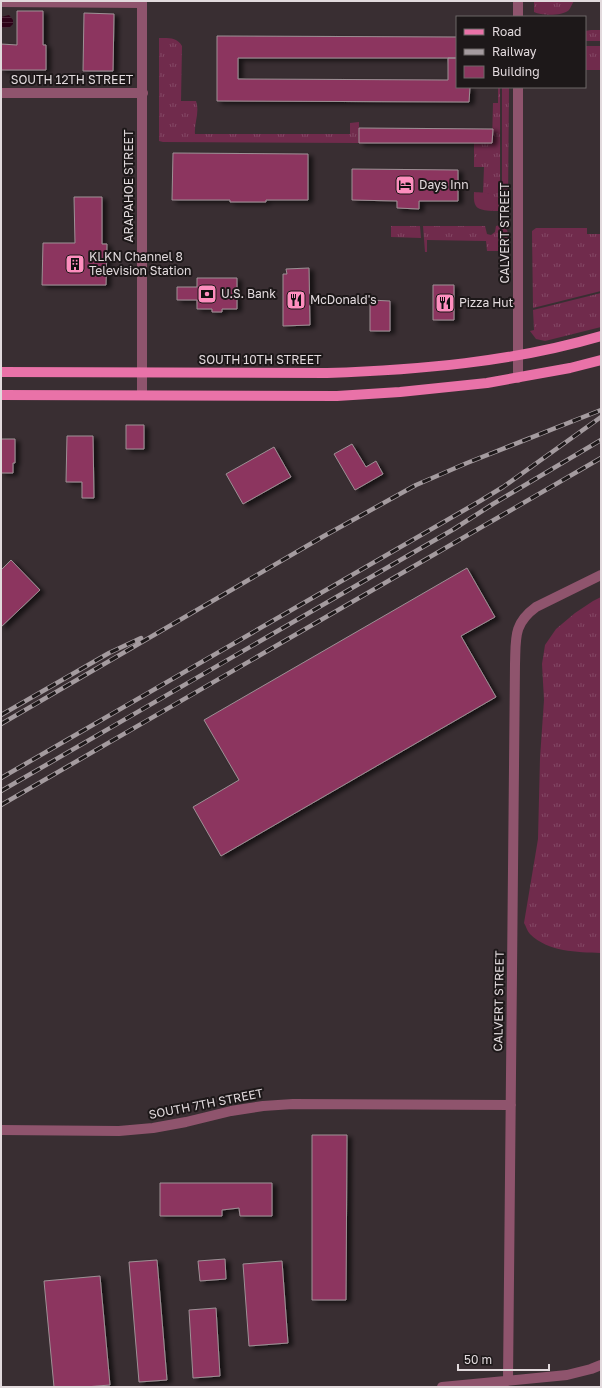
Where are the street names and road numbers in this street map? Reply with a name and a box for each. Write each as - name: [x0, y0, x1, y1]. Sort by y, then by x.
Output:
- street label: SOUTH 12TH STREET: [11, 72, 134, 87]
- street label: ARAPAHOE STREET: [121, 129, 136, 242]
- street label: CALVERT STREET: [497, 182, 512, 283]
- street label: SOUTH 10TH STREET: [198, 352, 322, 367]
- street label: CALVERT STREET: [490, 950, 507, 1052]
- street label: SOUTH 7TH STREET: [147, 1085, 265, 1122]

